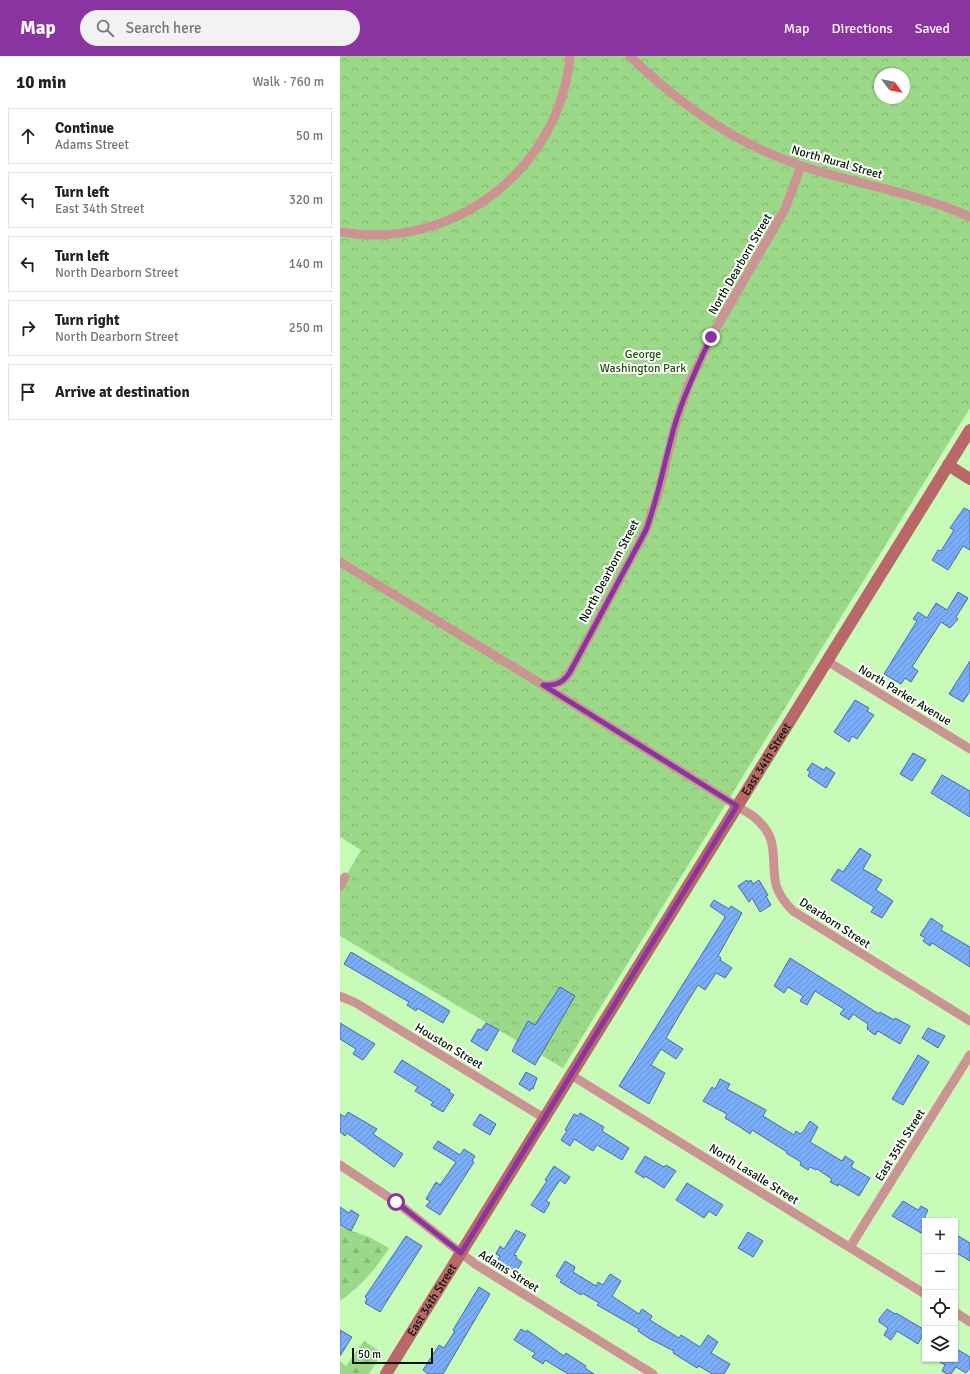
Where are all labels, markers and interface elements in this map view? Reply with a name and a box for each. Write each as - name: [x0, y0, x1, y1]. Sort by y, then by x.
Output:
- search box: [80, 10, 360, 46]
- text: Map: [20, 16, 56, 40]
- icon: search: [94, 17, 116, 39]
- text: Search here: [126, 19, 201, 37]
- text: Map: [784, 20, 810, 37]
- text: Directions: [832, 20, 893, 37]
- text: Saved: [915, 20, 950, 37]
- north arrow: [874, 68, 910, 104]
- text: 10 min: [16, 72, 66, 93]
- text: Walk · 760 m: [253, 74, 324, 90]
- text: Continue: [55, 119, 114, 137]
- icon: ahead: [17, 125, 39, 147]
- text: 50 m: [296, 128, 323, 144]
- text: Adams Street: [55, 137, 129, 153]
- street label: North Rural Street: [790, 142, 884, 183]
- text: Turn left: [55, 183, 109, 201]
- icon: left: [17, 189, 39, 211]
- text: 320 m: [289, 192, 323, 208]
- text: East 34th Street: [55, 201, 144, 217]
- street label: North Dearborn Street: [705, 211, 775, 317]
- text: Turn left: [55, 247, 109, 265]
- icon: left: [17, 253, 39, 275]
- text: 140 m: [289, 256, 323, 272]
- text: North Dearborn Street: [55, 265, 179, 281]
- text: Turn right: [55, 311, 120, 329]
- icon: right: [17, 317, 39, 339]
- text: 250 m: [289, 320, 323, 336]
- route end: [702, 328, 720, 346]
- text: North Dearborn Street: [55, 329, 179, 345]
- park label: George Washington Park: [600, 347, 686, 376]
- icon: arrive: [17, 381, 39, 403]
- text: Arrive at destination: [55, 383, 190, 401]
- street label: North Dearborn Street: [576, 517, 643, 625]
- street label: North Parker Avenue: [856, 662, 954, 729]
- street label: East 34th Street: [739, 720, 795, 798]
- street label: Dearborn Street: [796, 895, 873, 952]
- street label: Houston Street: [412, 1020, 486, 1073]
- street label: East 35th Street: [872, 1106, 929, 1184]
- street label: North Lasalle Street: [706, 1141, 801, 1208]
- route start: [387, 1193, 405, 1211]
- map controls: [922, 1218, 958, 1362]
- button: +: [922, 1218, 958, 1254]
- street label: Adams Street: [476, 1247, 542, 1296]
- button: −: [922, 1254, 958, 1290]
- street label: East 34th Street: [404, 1261, 460, 1339]
- button: locate: [922, 1290, 958, 1326]
- button: layers: [922, 1326, 958, 1362]
- scale bar: [352, 1346, 433, 1365]
- text: 50 m: [358, 1348, 381, 1361]

